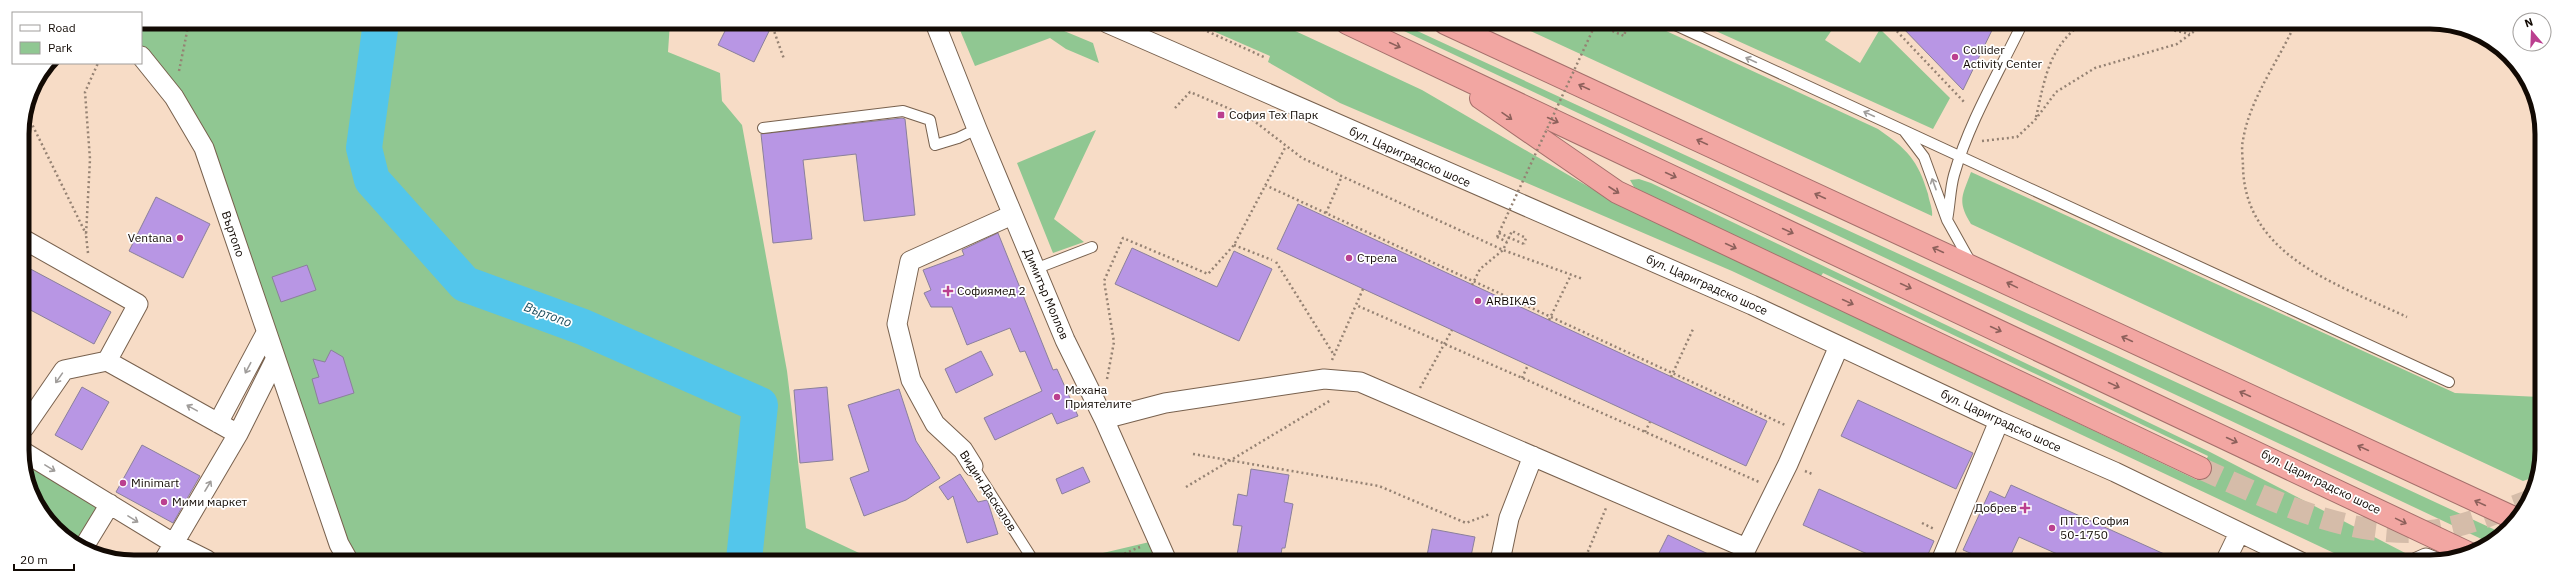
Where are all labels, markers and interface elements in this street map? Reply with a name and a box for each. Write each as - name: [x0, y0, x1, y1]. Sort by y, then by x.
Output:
- legend: [12, 12, 142, 64]
- north arrow: [2512, 12, 2552, 52]
- text: N: [2523, 15, 2535, 30]
- text: Road: [48, 20, 76, 35]
- text: Park: [48, 40, 73, 55]
- one-way arrow: [1388, 42, 1400, 49]
- place label: Collider Activity Center: [1963, 42, 2042, 71]
- marker: Collider Activity Center: [1950, 52, 1960, 62]
- one-way arrow: [1745, 56, 1757, 63]
- one-way arrow: [1578, 83, 1590, 90]
- place label: София Тех Парк: [1229, 107, 1319, 122]
- marker: София Тех Парк: [1216, 110, 1226, 120]
- one-way arrow: [1863, 110, 1875, 117]
- one-way arrow: [1501, 112, 1512, 120]
- one-way arrow: [1547, 117, 1559, 124]
- street label: бул. Цариградско шосе: [1347, 123, 1474, 190]
- one-way arrow: [1696, 137, 1708, 145]
- one-way arrow: [1664, 172, 1676, 179]
- one-way arrow: [1930, 177, 1937, 190]
- one-way arrow: [1608, 186, 1619, 194]
- one-way arrow: [1814, 192, 1826, 199]
- street label: Въртопо: [219, 209, 248, 259]
- one-way arrow: [1782, 228, 1794, 235]
- place label: Ventana: [128, 230, 173, 245]
- marker: Ventana: [175, 233, 185, 243]
- one-way arrow: [1725, 243, 1737, 250]
- street label: Димитър Моллов: [1021, 246, 1072, 341]
- one-way arrow: [1932, 246, 1944, 253]
- place label: Стрела: [1357, 250, 1397, 265]
- street label: бул. Цариградско шосе: [1644, 251, 1771, 318]
- marker: Стрела: [1344, 253, 1354, 263]
- one-way arrow: [2007, 281, 2019, 288]
- place label: Софиямед 2: [957, 283, 1026, 298]
- one-way arrow: [1899, 283, 1911, 290]
- marker: Софиямед 2: [942, 285, 954, 297]
- place label: ARBIKAS: [1486, 293, 1536, 308]
- marker: ARBIKAS: [1473, 296, 1483, 306]
- water label: Въртопо: [522, 298, 574, 331]
- one-way arrow: [1842, 299, 1854, 306]
- one-way arrow: [1990, 326, 2002, 333]
- one-way arrow: [2121, 335, 2133, 342]
- one-way arrow: [243, 361, 251, 373]
- one-way arrow: [55, 372, 63, 383]
- place label: Механа Приятелите: [1065, 382, 1132, 411]
- one-way arrow: [2108, 382, 2120, 389]
- street label: бул. Цариградско шосе: [1939, 386, 2064, 455]
- one-way arrow: [2239, 390, 2251, 397]
- marker: Механа Приятелите: [1052, 392, 1062, 402]
- one-way arrow: [186, 404, 198, 412]
- one-way arrow: [2225, 437, 2237, 444]
- one-way arrow: [2357, 444, 2369, 451]
- street label: бул. Цариградско шосе: [2259, 446, 2384, 517]
- street label: Видин Даскалов: [957, 448, 1020, 534]
- one-way arrow: [44, 464, 56, 472]
- place label: Minimart: [131, 475, 179, 490]
- marker: Minimart: [118, 478, 128, 488]
- one-way arrow: [204, 480, 212, 492]
- place label: Мими маркет: [172, 494, 248, 509]
- marker: Мими маркет: [159, 497, 169, 507]
- one-way arrow: [2475, 499, 2487, 506]
- place label: Добрев: [1975, 500, 2017, 515]
- marker: Добрев: [2020, 503, 2030, 513]
- place label: ПТТС София 50-1750: [2060, 513, 2129, 542]
- one-way arrow: [127, 515, 139, 523]
- one-way arrow: [2395, 518, 2407, 525]
- marker: ПТТС София 50-1750: [2047, 523, 2057, 533]
- scale bar: [14, 546, 74, 572]
- text: 20 m: [20, 552, 48, 567]

